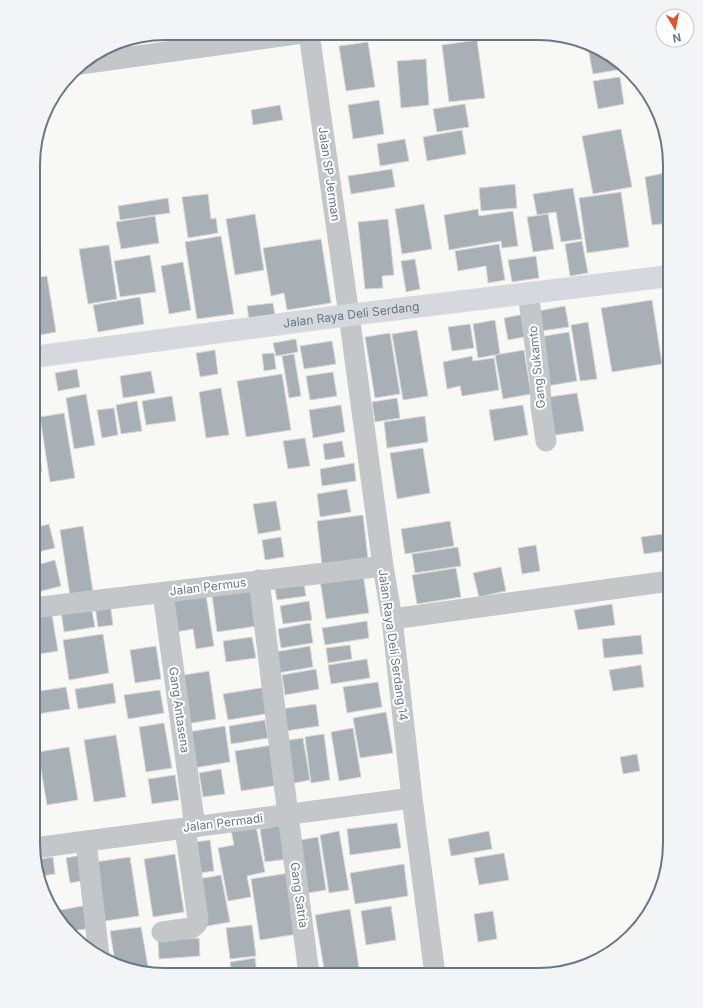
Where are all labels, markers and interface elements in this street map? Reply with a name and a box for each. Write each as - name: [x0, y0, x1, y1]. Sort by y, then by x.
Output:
- north arrow: [655, 8, 695, 48]
- text: N: [671, 30, 682, 45]
- street label: Jalan SP Jerman: [315, 126, 344, 222]
- street label: Jalan Raya Deli Serdang: [282, 299, 420, 331]
- street label: Gang Sukamto: [525, 325, 548, 409]
- street label: Jalan Raya Deli Serdang 14: [375, 568, 412, 722]
- street label: Jalan Permus: [169, 574, 247, 599]
- street label: Gang Antasena: [166, 666, 193, 754]
- street label: Jalan Permadi: [182, 810, 264, 835]
- street label: Gang Satria: [287, 861, 312, 929]

